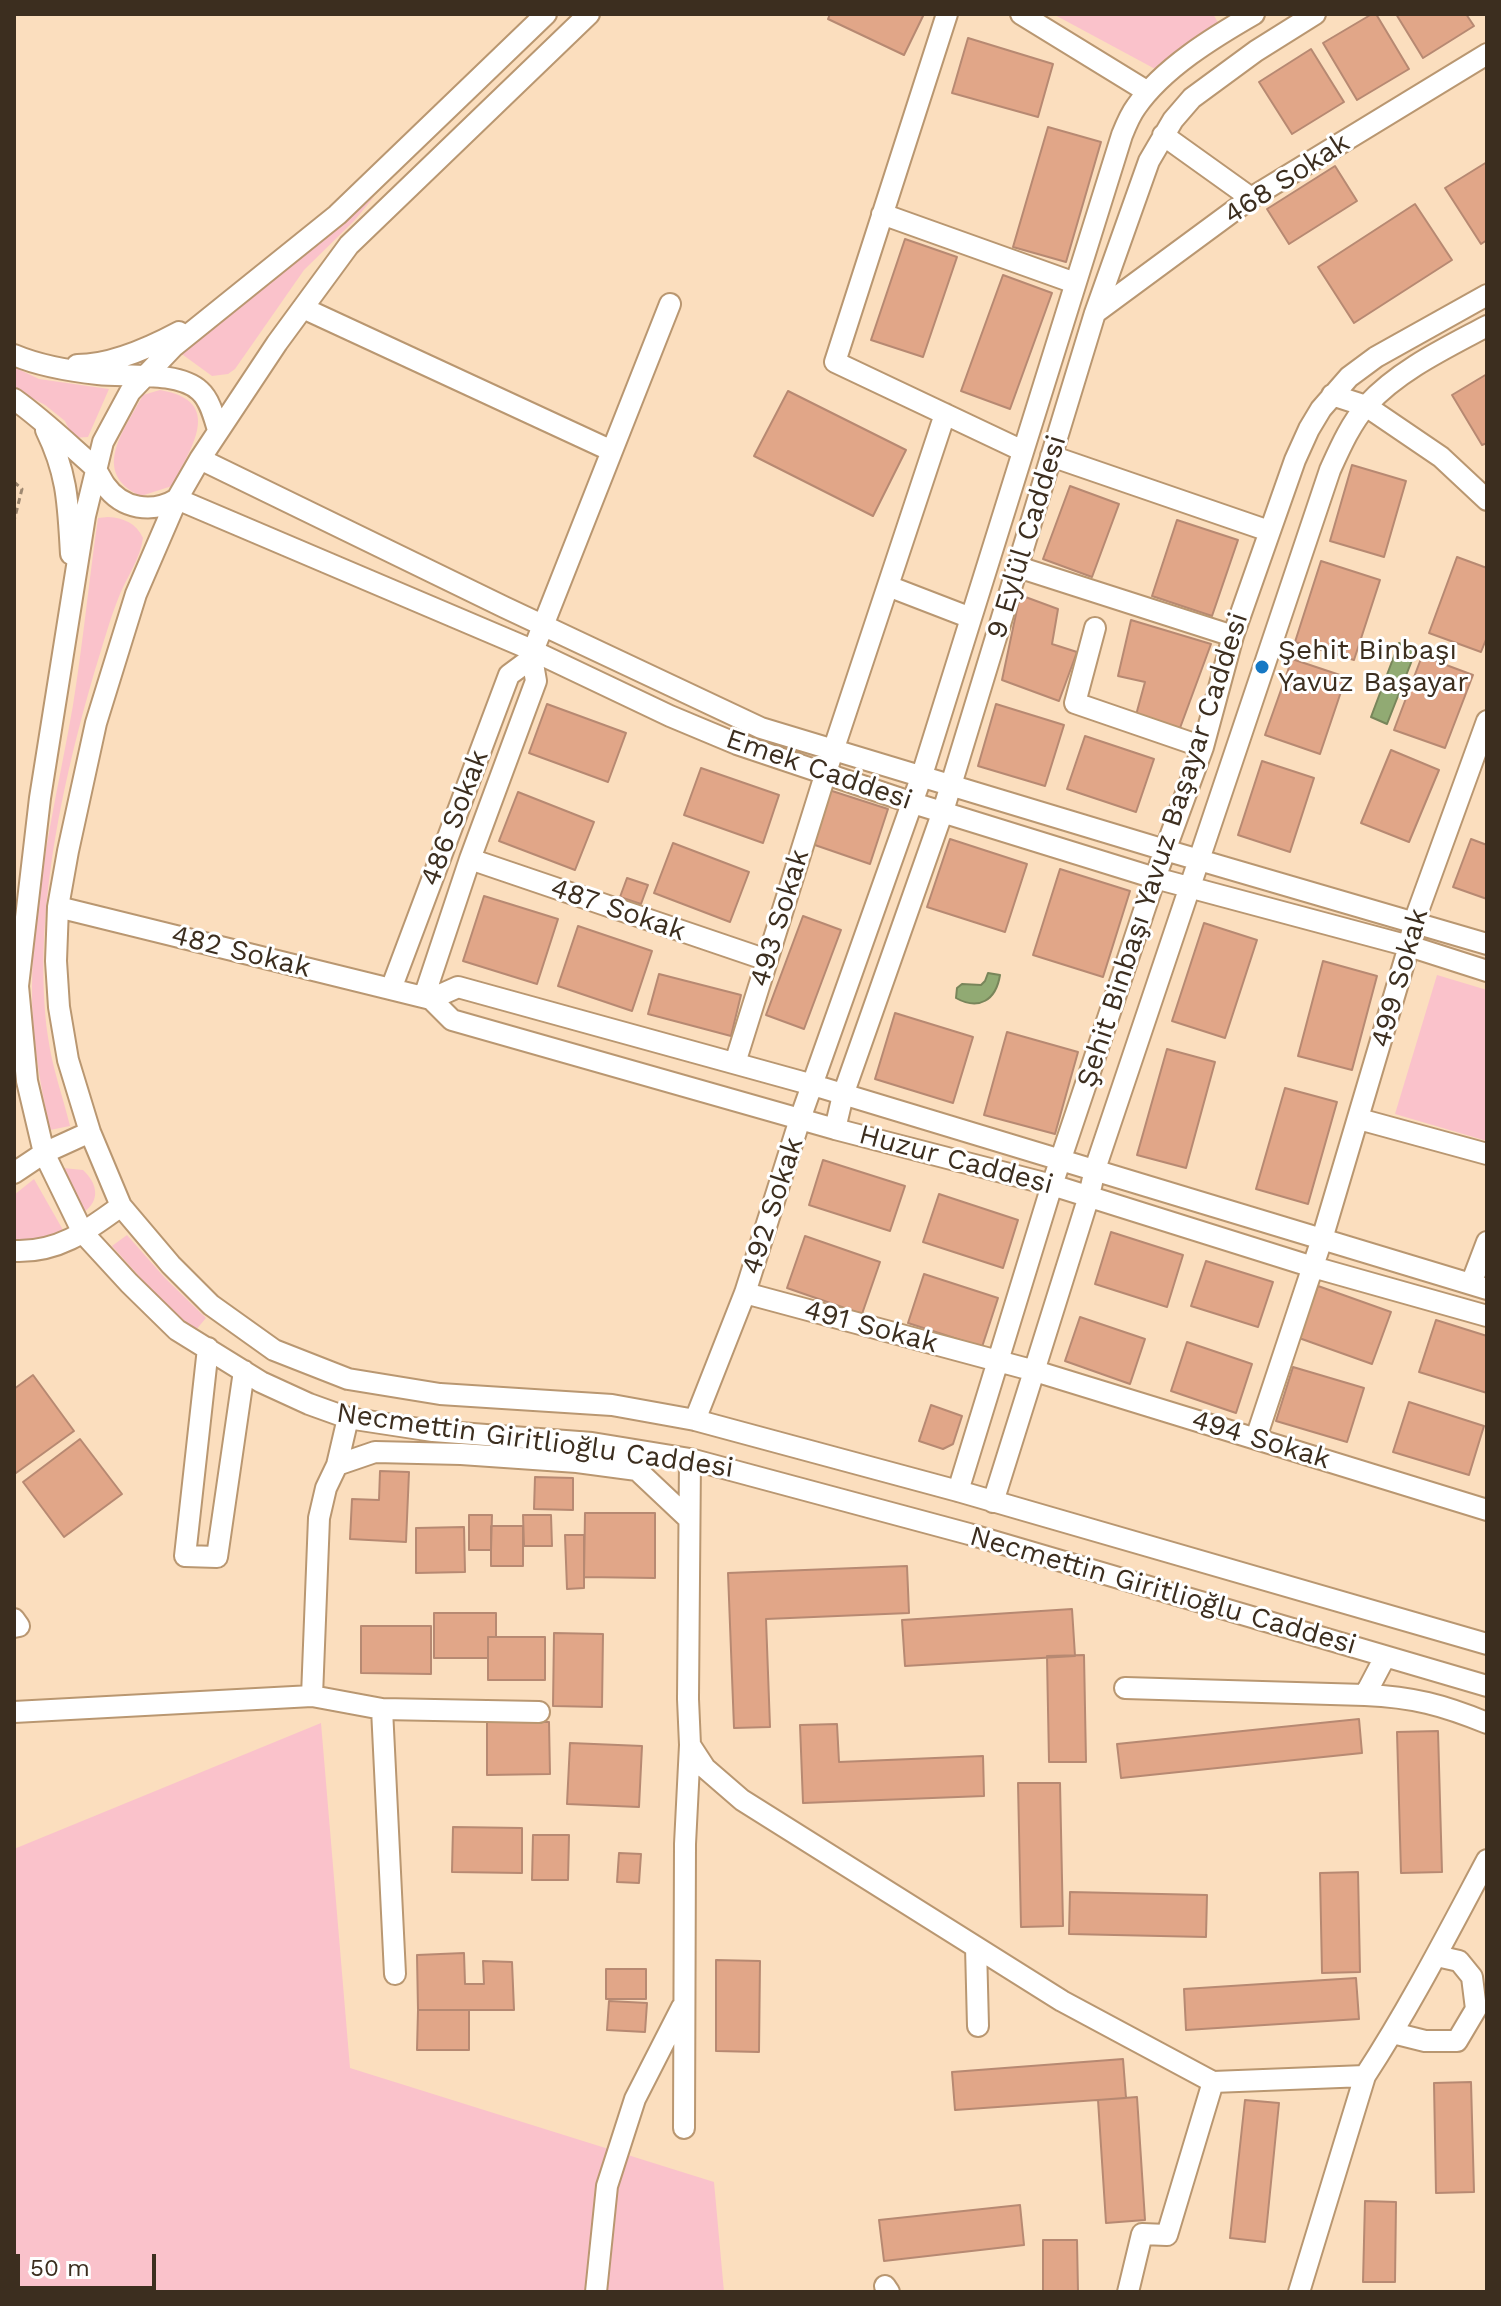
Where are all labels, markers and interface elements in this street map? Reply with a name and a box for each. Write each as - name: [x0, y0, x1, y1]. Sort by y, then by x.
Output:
- street label: 468 Sokak: [1218, 126, 1356, 232]
- street label: 9 Eylül Caddesi: [980, 431, 1074, 643]
- street label: Şehit Binbaşı Yavuz Başayar Caddesi: [1070, 608, 1256, 1092]
- place label: Şehit Binbaşı Yavuz Başayar: [1278, 634, 1469, 700]
- marker: Şehit Binbaşı Yavuz Başayar: [1253, 658, 1271, 676]
- street label: Emek Caddesi: [722, 722, 916, 818]
- street label: 486 Sokak: [414, 745, 496, 891]
- street label: 493 Sokak: [743, 845, 817, 991]
- street label: 487 Sokak: [546, 871, 690, 949]
- street label: 499 Sokak: [1364, 905, 1436, 1051]
- street label: 482 Sokak: [168, 918, 314, 986]
- street label: Huzur Caddesi: [855, 1118, 1057, 1202]
- street label: 492 Sokak: [735, 1133, 811, 1279]
- street label: 491 Sokak: [801, 1293, 941, 1361]
- street label: Necmettin Giritlioğlu Caddesi: [334, 1396, 736, 1486]
- street label: 494 Sokak: [1188, 1403, 1334, 1477]
- street label: Necmettin Giritlioğlu Caddesi: [966, 1520, 1360, 1662]
- scale bar: [20, 2238, 160, 2288]
- text: 50 m: [30, 2254, 90, 2282]

